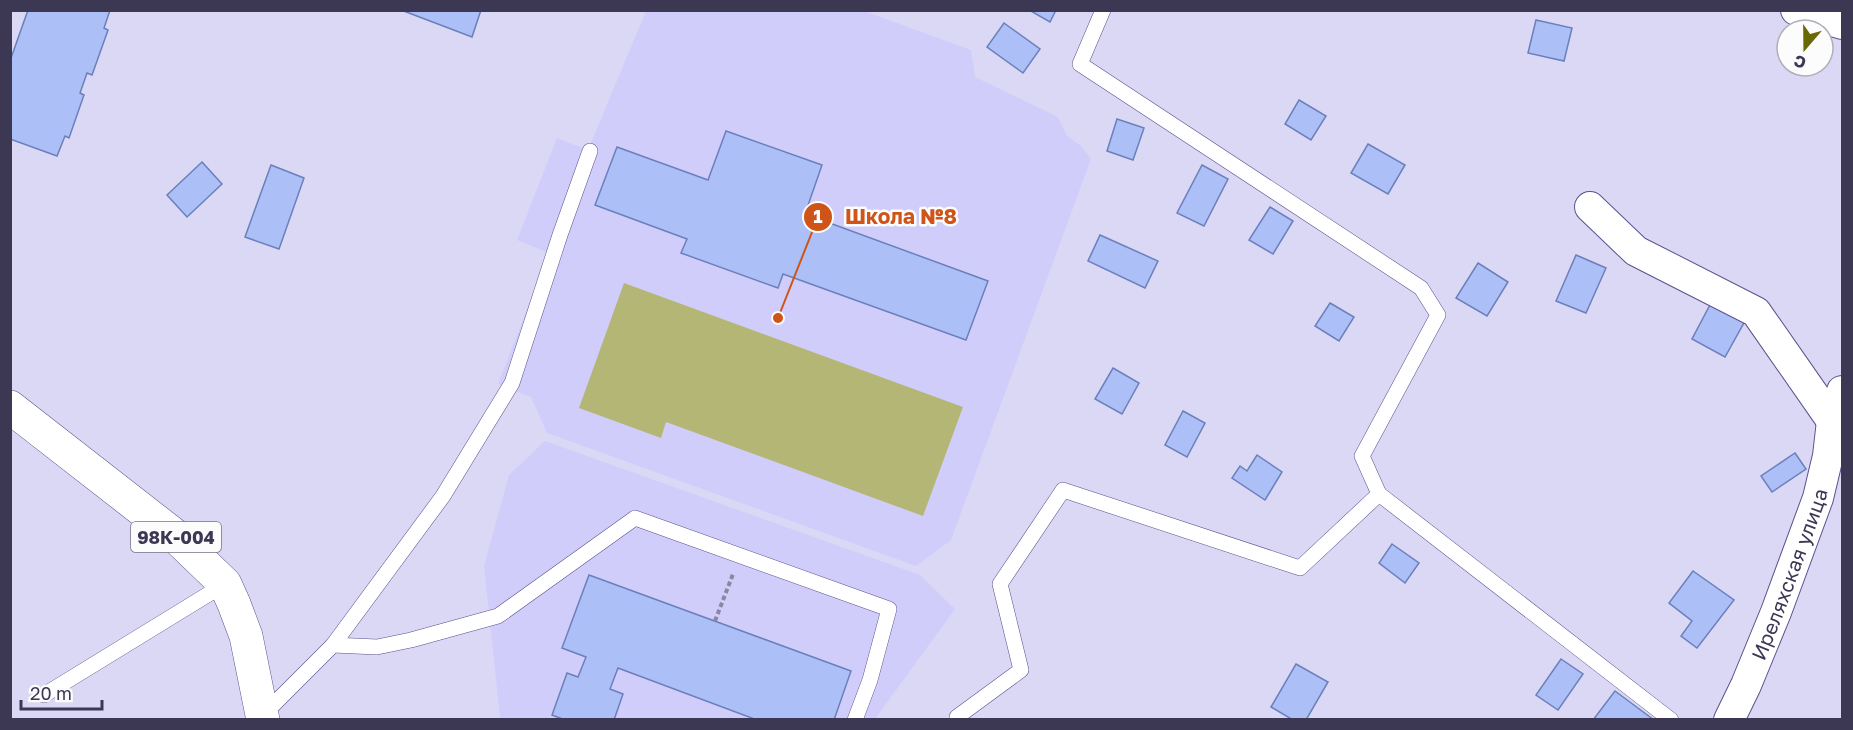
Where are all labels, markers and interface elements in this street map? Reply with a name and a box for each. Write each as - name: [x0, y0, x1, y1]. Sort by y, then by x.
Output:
- north arrow: [1775, 18, 1835, 78]
- text: С: [1791, 51, 1809, 73]
- callout: Школа №8: [803, 198, 968, 237]
- text: Школа №8: [845, 203, 957, 229]
- text: 1: [813, 205, 823, 227]
- street label: Иреляхская улица: [1746, 486, 1832, 663]
- road number: 98К-004: [131, 522, 221, 552]
- scale bar: [21, 673, 102, 711]
- text: 20 m: [30, 682, 72, 704]

